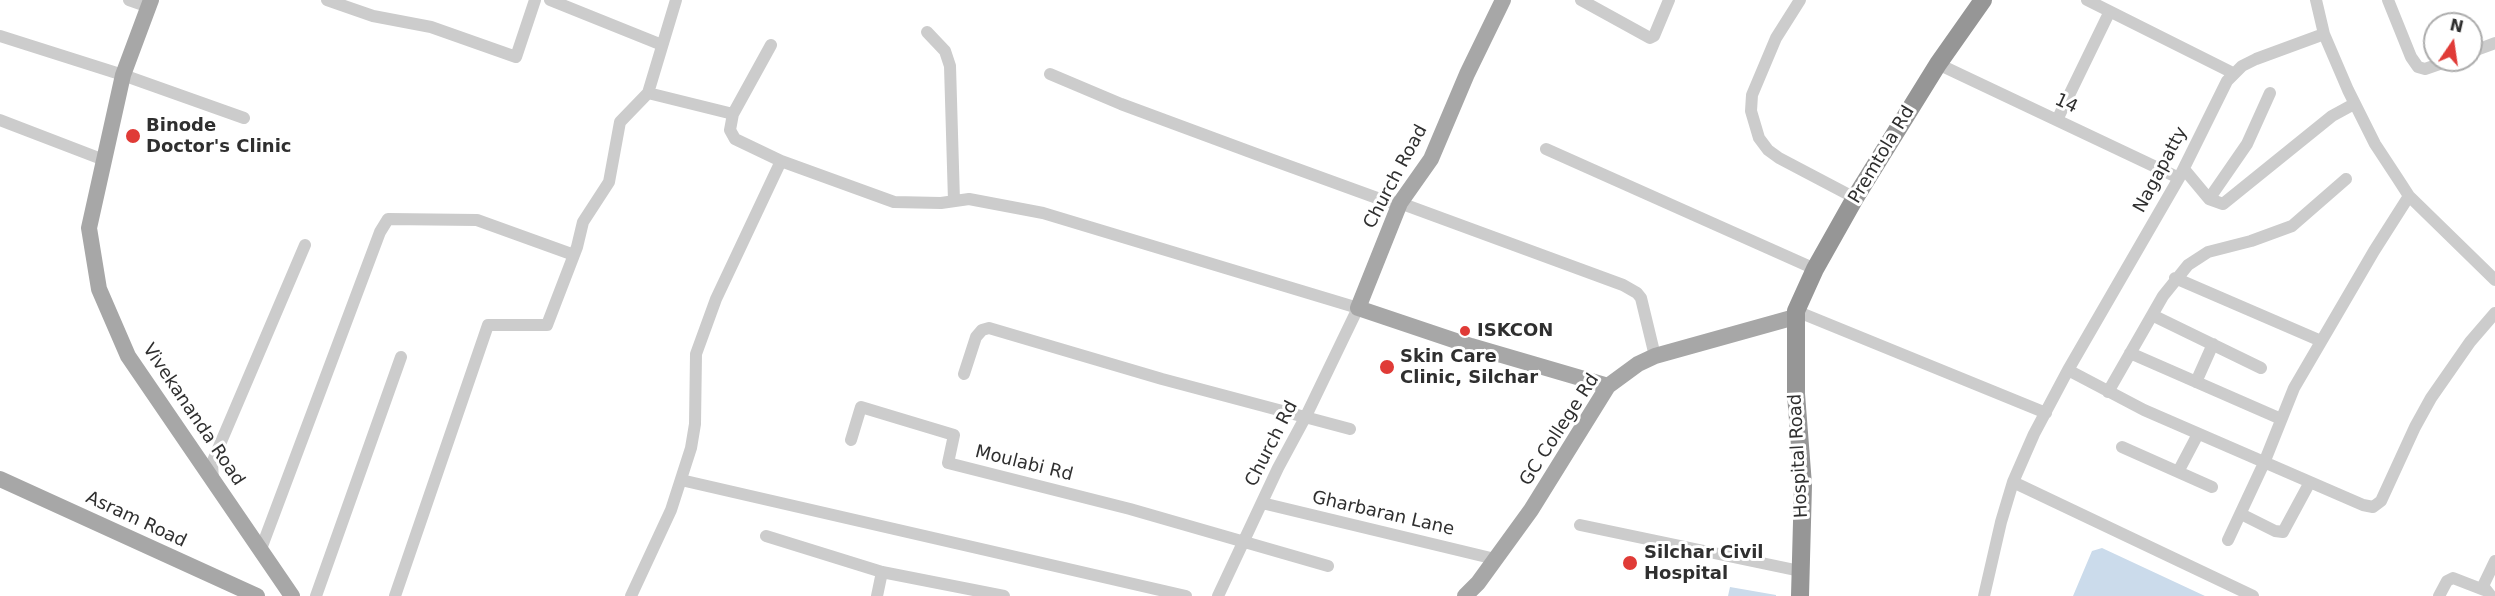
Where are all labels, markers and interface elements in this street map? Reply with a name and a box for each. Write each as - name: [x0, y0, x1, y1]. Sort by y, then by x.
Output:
- north arrow: [2423, 12, 2483, 72]
- text: N: [2448, 15, 2465, 37]
- street label: 14: [2051, 89, 2081, 119]
- street label: Premtola Rd: [1844, 102, 1920, 208]
- place label: Binode Doctor's Clinic: [146, 115, 292, 158]
- street label: Church Road: [1360, 121, 1432, 233]
- street label: Nagapatty: [2129, 123, 2193, 217]
- marker: Binode Doctor's Clinic: [124, 127, 142, 145]
- place label: ISKCON: [1477, 320, 1553, 342]
- marker: ISKCON: [1458, 324, 1472, 338]
- street label: Vivekananda Road: [137, 340, 249, 490]
- place label: Skin Care Clinic, Silchar: [1400, 346, 1538, 388]
- marker: Skin Care Clinic, Silchar: [1378, 358, 1396, 376]
- street label: GC College Rd: [1516, 370, 1604, 490]
- street label: Hospital Road: [1785, 393, 1813, 519]
- street label: Church Rd: [1241, 398, 1303, 490]
- street label: Moulabi Rd: [973, 441, 1075, 487]
- street label: Asram Road: [82, 487, 190, 553]
- street label: Gharbaran Lane: [1310, 487, 1456, 541]
- place label: Silchar Civil Hospital: [1644, 542, 1764, 584]
- marker: Silchar Civil Hospital: [1621, 554, 1639, 572]

